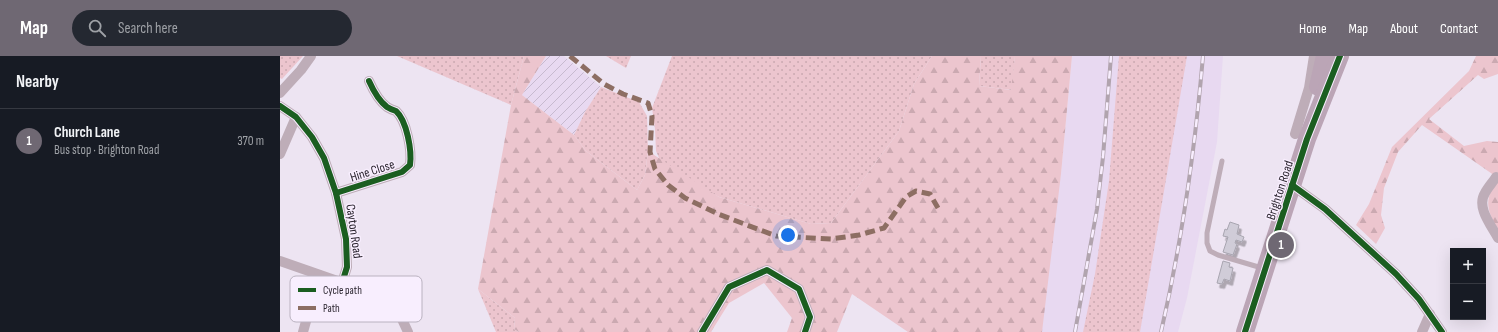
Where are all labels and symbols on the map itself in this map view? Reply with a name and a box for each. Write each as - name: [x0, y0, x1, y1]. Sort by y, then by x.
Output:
- street label: Hine Close: [348, 156, 397, 186]
- street label: Brighton Road: [1263, 159, 1297, 222]
- street label: Cayton Road: [342, 203, 366, 259]
- your location: [778, 225, 798, 245]
- pin: 1: [1268, 230, 1294, 260]
- legend: [290, 276, 422, 322]
- text: Cycle path: [323, 284, 362, 297]
- text: Path: [323, 302, 340, 315]

